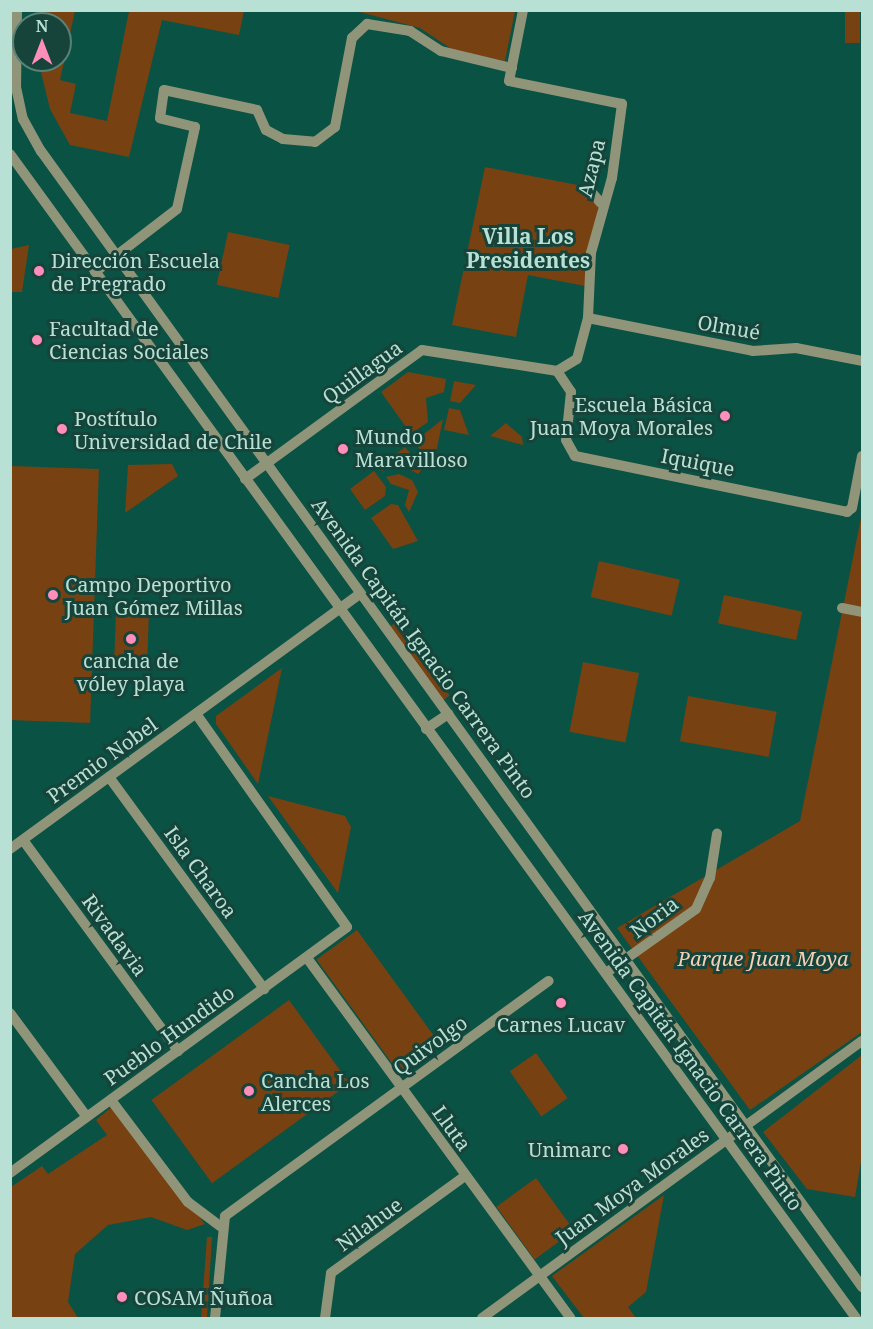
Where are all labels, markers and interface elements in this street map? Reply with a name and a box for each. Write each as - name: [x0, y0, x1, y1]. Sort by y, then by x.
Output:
- north arrow: [12, 12, 72, 72]
- text: N: [36, 15, 48, 37]
- street label: Azapa: [572, 136, 610, 200]
- district label: Villa Los Presidentes: [466, 223, 590, 273]
- place label: Dirección Escuela de Pregrado: [51, 248, 220, 295]
- marker: Dirección Escuela de Pregrado: [32, 264, 46, 278]
- street label: Olmué: [696, 310, 762, 344]
- place label: Facultad de Ciencias Sociales: [49, 316, 209, 363]
- marker: Facultad de Ciencias Sociales: [30, 333, 44, 347]
- street label: Quillagua: [318, 335, 406, 409]
- place label: Escuela Básica Juan Moya Morales: [530, 392, 713, 439]
- place label: Postítulo Universidad de Chile: [74, 406, 272, 453]
- marker: Escuela Básica Juan Moya Morales: [718, 409, 732, 423]
- marker: Postítulo Universidad de Chile: [55, 422, 69, 436]
- place label: Mundo Maravilloso: [355, 425, 468, 472]
- marker: Mundo Maravilloso: [336, 442, 350, 456]
- street label: Iquique: [659, 443, 737, 481]
- street label: Avenida Capitán Ignacio Carrera Pinto: [307, 493, 541, 803]
- place label: Campo Deportivo Juan Gómez Millas: [65, 572, 243, 619]
- marker: Campo Deportivo Juan Gómez Millas: [46, 588, 60, 602]
- marker: cancha de vóley playa: [124, 632, 138, 646]
- place label: cancha de vóley playa: [77, 648, 185, 695]
- street label: Premio Nobel: [42, 712, 162, 808]
- street label: Isla Charoa: [160, 821, 242, 923]
- street label: Rivadavia: [77, 889, 153, 981]
- street label: Noria: [625, 891, 683, 943]
- street label: Avenida Capitán Ignacio Carrera Pinto: [574, 905, 808, 1215]
- park label: Parque Juan Moya: [677, 946, 849, 970]
- street label: Pueblo Hundido: [99, 980, 239, 1090]
- marker: Carnes Lucav: [554, 996, 568, 1010]
- street label: Quivolgo: [388, 1010, 472, 1080]
- place label: Carnes Lucav: [497, 1012, 625, 1036]
- place label: Cancha Los Alerces: [261, 1068, 369, 1115]
- marker: Cancha Los Alerces: [242, 1084, 256, 1098]
- street label: Lluta: [428, 1101, 476, 1155]
- street label: Juan Moya Morales: [551, 1122, 713, 1250]
- place label: Unimarc: [528, 1137, 611, 1161]
- marker: Unimarc: [616, 1142, 630, 1156]
- street label: Nilahue: [332, 1192, 406, 1256]
- place label: COSAM Ñuñoa: [134, 1285, 273, 1309]
- marker: COSAM Ñuñoa: [115, 1290, 129, 1304]

